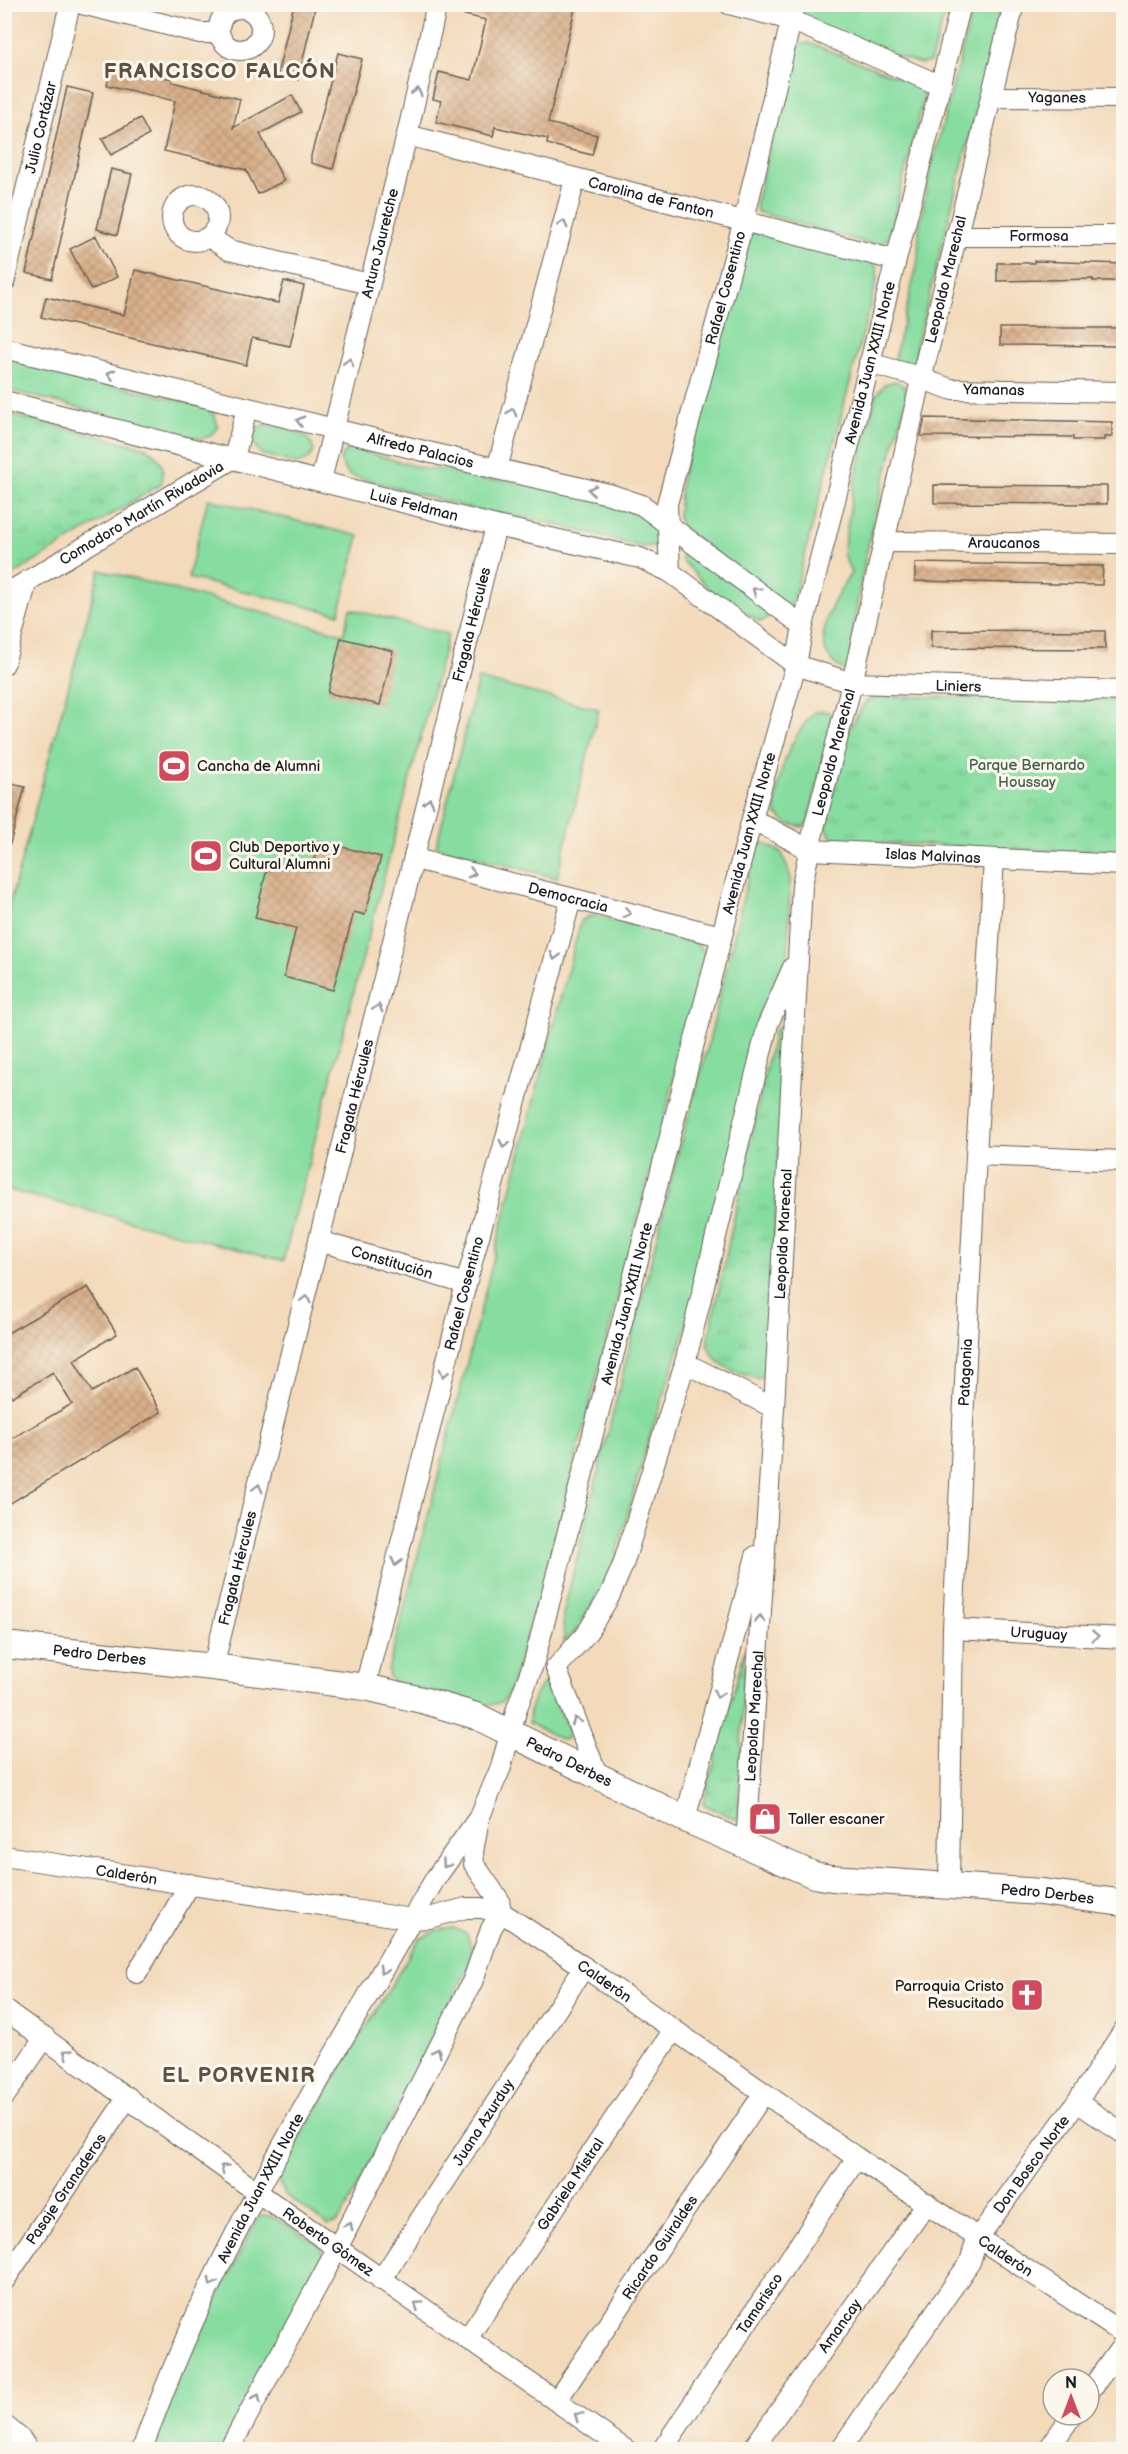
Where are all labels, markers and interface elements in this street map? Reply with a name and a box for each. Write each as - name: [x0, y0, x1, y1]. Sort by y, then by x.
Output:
- district label: FRANCISCO FALCÓN: [104, 57, 336, 84]
- street label: Julio Cortázar: [21, 79, 62, 175]
- one-way arrow: [410, 87, 423, 97]
- street label: Yaganes: [1027, 88, 1087, 108]
- street label: Carolina de Fanton: [586, 173, 716, 223]
- street label: Arturo Jauretche: [358, 186, 403, 300]
- street label: Leopoldo Marechal: [921, 214, 971, 346]
- one-way arrow: [556, 219, 568, 230]
- street label: Formosa: [1009, 227, 1069, 246]
- street label: Rafael Cosentino: [702, 229, 751, 347]
- street label: Avenida Juan XXIII Norte: [841, 279, 900, 446]
- one-way arrow: [342, 357, 355, 367]
- one-way arrow: [106, 369, 116, 382]
- street label: Yamanas: [962, 380, 1025, 400]
- one-way arrow: [505, 408, 517, 418]
- one-way arrow: [295, 416, 305, 429]
- street label: Alfredo Palacios: [365, 429, 476, 473]
- street label: Comodoro Martín Rivadavia: [56, 457, 227, 570]
- one-way arrow: [587, 484, 597, 497]
- street label: Luis Feldman: [368, 485, 460, 526]
- street label: Araucanos: [968, 534, 1041, 553]
- street label: Fragata Hércules: [449, 565, 496, 684]
- one-way arrow: [751, 588, 762, 599]
- street label: Liniers: [935, 676, 982, 697]
- street label: Leopoldo Marechal: [808, 687, 860, 818]
- sports icon: Cancha de Alumni: [156, 748, 192, 784]
- street label: Avenida Juan XXIII Norte: [719, 750, 781, 916]
- park label: Parque Bernardo Houssay: [969, 756, 1085, 792]
- place label: Cancha de Alumni: [197, 757, 320, 776]
- one-way arrow: [421, 797, 434, 807]
- sports icon: Club Deportivo y Cultural Alumni: [188, 838, 224, 874]
- place label: Club Deportivo y Cultural Alumni: [229, 838, 340, 874]
- street label: Islas Malvinas: [885, 845, 982, 868]
- one-way arrow: [466, 866, 476, 879]
- street label: Democracia: [526, 879, 610, 917]
- one-way arrow: [622, 905, 632, 918]
- one-way arrow: [550, 950, 563, 960]
- one-way arrow: [370, 1003, 383, 1013]
- street label: Fragata Hércules: [332, 1037, 379, 1156]
- one-way arrow: [499, 1138, 511, 1149]
- street label: Leopoldo Marechal: [771, 1168, 797, 1300]
- street label: Avenida Juan XXIII Norte: [597, 1220, 657, 1387]
- street label: Rafael Cosentino: [441, 1234, 489, 1352]
- street label: Constitución: [349, 1242, 435, 1284]
- one-way arrow: [298, 1294, 311, 1304]
- street label: Patagonia: [955, 1338, 977, 1407]
- one-way arrow: [438, 1368, 451, 1378]
- one-way arrow: [250, 1483, 263, 1493]
- street label: Fragata Hércules: [215, 1508, 262, 1627]
- one-way arrow: [391, 1557, 404, 1567]
- one-way arrow: [753, 1615, 766, 1624]
- street label: Uruguay: [1010, 1623, 1068, 1645]
- one-way arrow: [1090, 1630, 1099, 1643]
- street label: Pedro Derbes: [52, 1641, 148, 1670]
- street label: Leopoldo Marechal: [741, 1650, 768, 1782]
- one-way arrow: [713, 1689, 726, 1699]
- one-way arrow: [571, 1717, 583, 1728]
- street label: Pedro Derbes: [523, 1733, 616, 1792]
- shop icon: Taller escaner: [747, 1801, 783, 1837]
- place label: Taller escaner: [788, 1810, 885, 1829]
- one-way arrow: [442, 1857, 453, 1868]
- street label: Calderón: [94, 1861, 159, 1890]
- street label: Pedro Derbes: [1000, 1880, 1096, 1909]
- street label: Calderón: [573, 1956, 635, 2007]
- one-way arrow: [379, 1963, 390, 1974]
- place label: Parroquia Cristo Resucitado: [895, 1977, 1004, 2013]
- church icon: Parroquia Cristo Resucitado: [1009, 1977, 1045, 2013]
- one-way arrow: [430, 2048, 441, 2058]
- one-way arrow: [62, 2049, 73, 2060]
- district label: EL PORVENIR: [162, 2063, 316, 2088]
- street label: Juana Azurduy: [449, 2076, 519, 2169]
- street label: Avenida Juan XXIII Norte: [213, 2110, 309, 2266]
- street label: Don Bosco Norte: [990, 2112, 1074, 2218]
- street label: Pasaje Granaderos: [22, 2129, 111, 2249]
- street label: Gabriela Mistral: [533, 2135, 609, 2235]
- one-way arrow: [220, 2164, 231, 2175]
- street label: Ricardo Guiraldes: [618, 2191, 703, 2304]
- street label: Roberto Gómez: [278, 2204, 378, 2281]
- one-way arrow: [341, 2221, 353, 2232]
- street label: Calderón: [974, 2231, 1036, 2281]
- street label: Tamarisco: [733, 2270, 787, 2338]
- one-way arrow: [208, 2276, 219, 2286]
- street label: Amancay: [815, 2295, 866, 2357]
- one-way arrow: [413, 2301, 424, 2312]
- north arrow: [1041, 2367, 1101, 2427]
- text: N: [1065, 2374, 1077, 2393]
- one-way arrow: [250, 2394, 261, 2404]
- one-way arrow: [574, 2412, 585, 2423]

